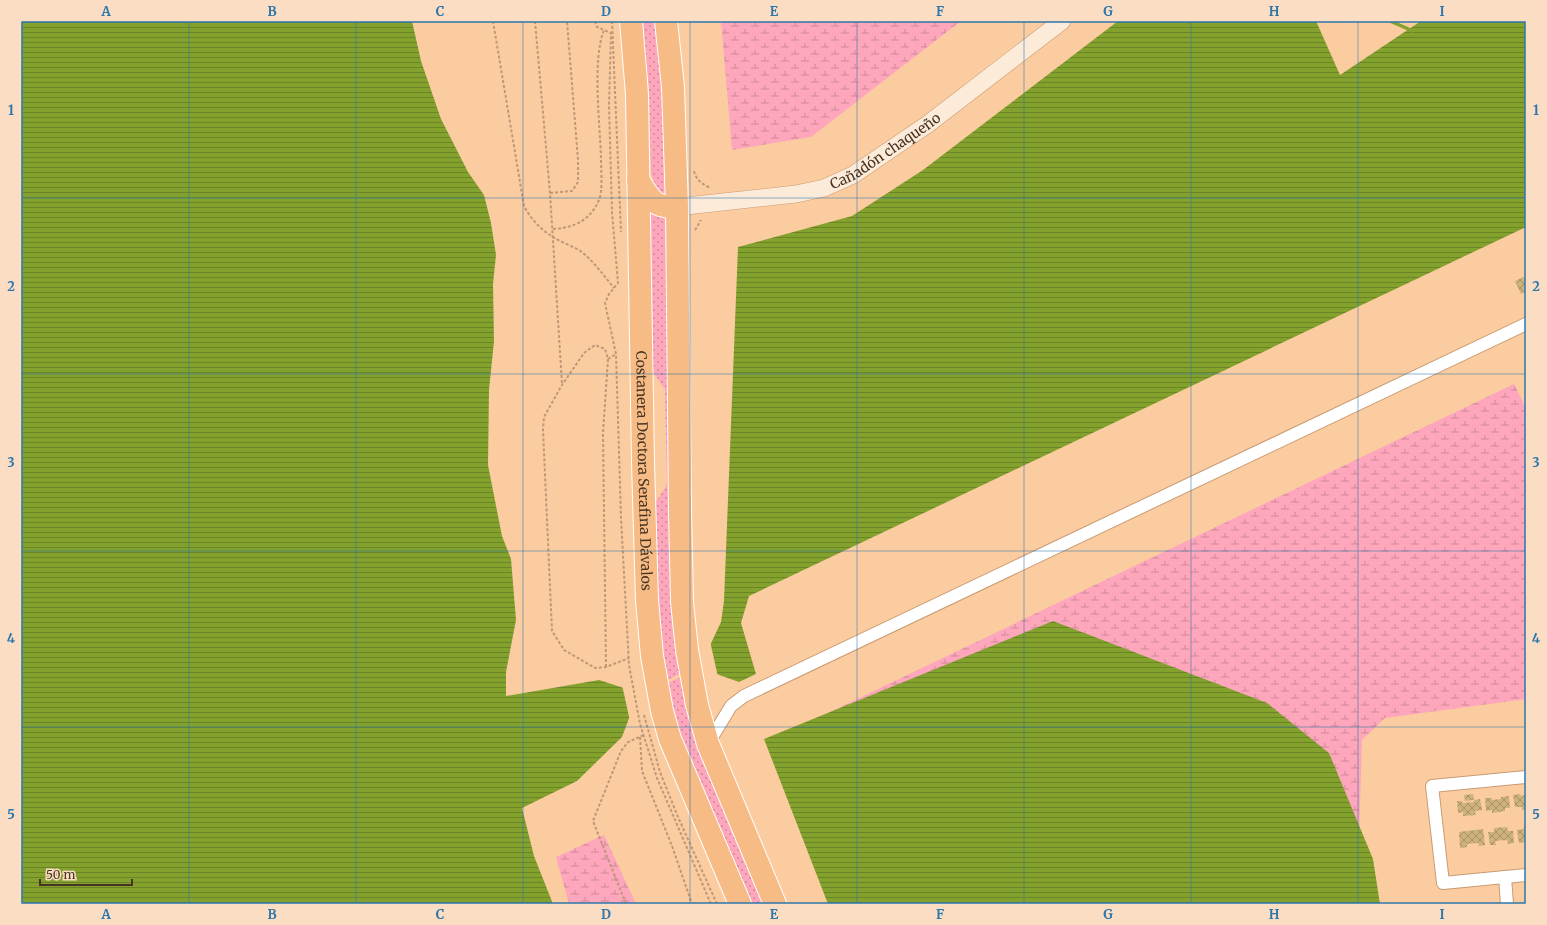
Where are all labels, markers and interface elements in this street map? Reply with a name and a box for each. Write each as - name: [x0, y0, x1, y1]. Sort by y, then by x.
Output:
- text: A: [100, 3, 111, 20]
- text: B: [267, 3, 277, 20]
- text: C: [436, 3, 445, 20]
- text: D: [601, 3, 611, 20]
- text: E: [770, 3, 779, 20]
- text: F: [936, 3, 944, 20]
- text: G: [1103, 3, 1113, 20]
- text: H: [1269, 3, 1280, 20]
- text: I: [1439, 3, 1445, 20]
- text: 1: [8, 102, 14, 119]
- text: 1: [1533, 102, 1539, 119]
- street label: Cañadón chaqueño: [827, 109, 944, 193]
- text: 2: [7, 278, 15, 295]
- text: 2: [1532, 278, 1540, 295]
- street label: Costanera Doctora Serafina Dávalos: [632, 351, 656, 591]
- text: 3: [7, 454, 15, 471]
- text: 3: [1532, 454, 1540, 471]
- text: 4: [7, 630, 16, 647]
- text: 4: [1532, 630, 1541, 647]
- text: 5: [7, 806, 15, 823]
- text: 5: [1532, 806, 1540, 823]
- scale bar: [40, 861, 132, 887]
- text: 50 m: [46, 867, 75, 882]
- text: A: [100, 906, 111, 923]
- text: B: [267, 906, 277, 923]
- text: C: [436, 906, 445, 923]
- text: D: [601, 906, 611, 923]
- text: E: [770, 906, 779, 923]
- text: F: [936, 906, 944, 923]
- text: G: [1103, 906, 1113, 923]
- text: H: [1269, 906, 1280, 923]
- text: I: [1439, 906, 1445, 923]

